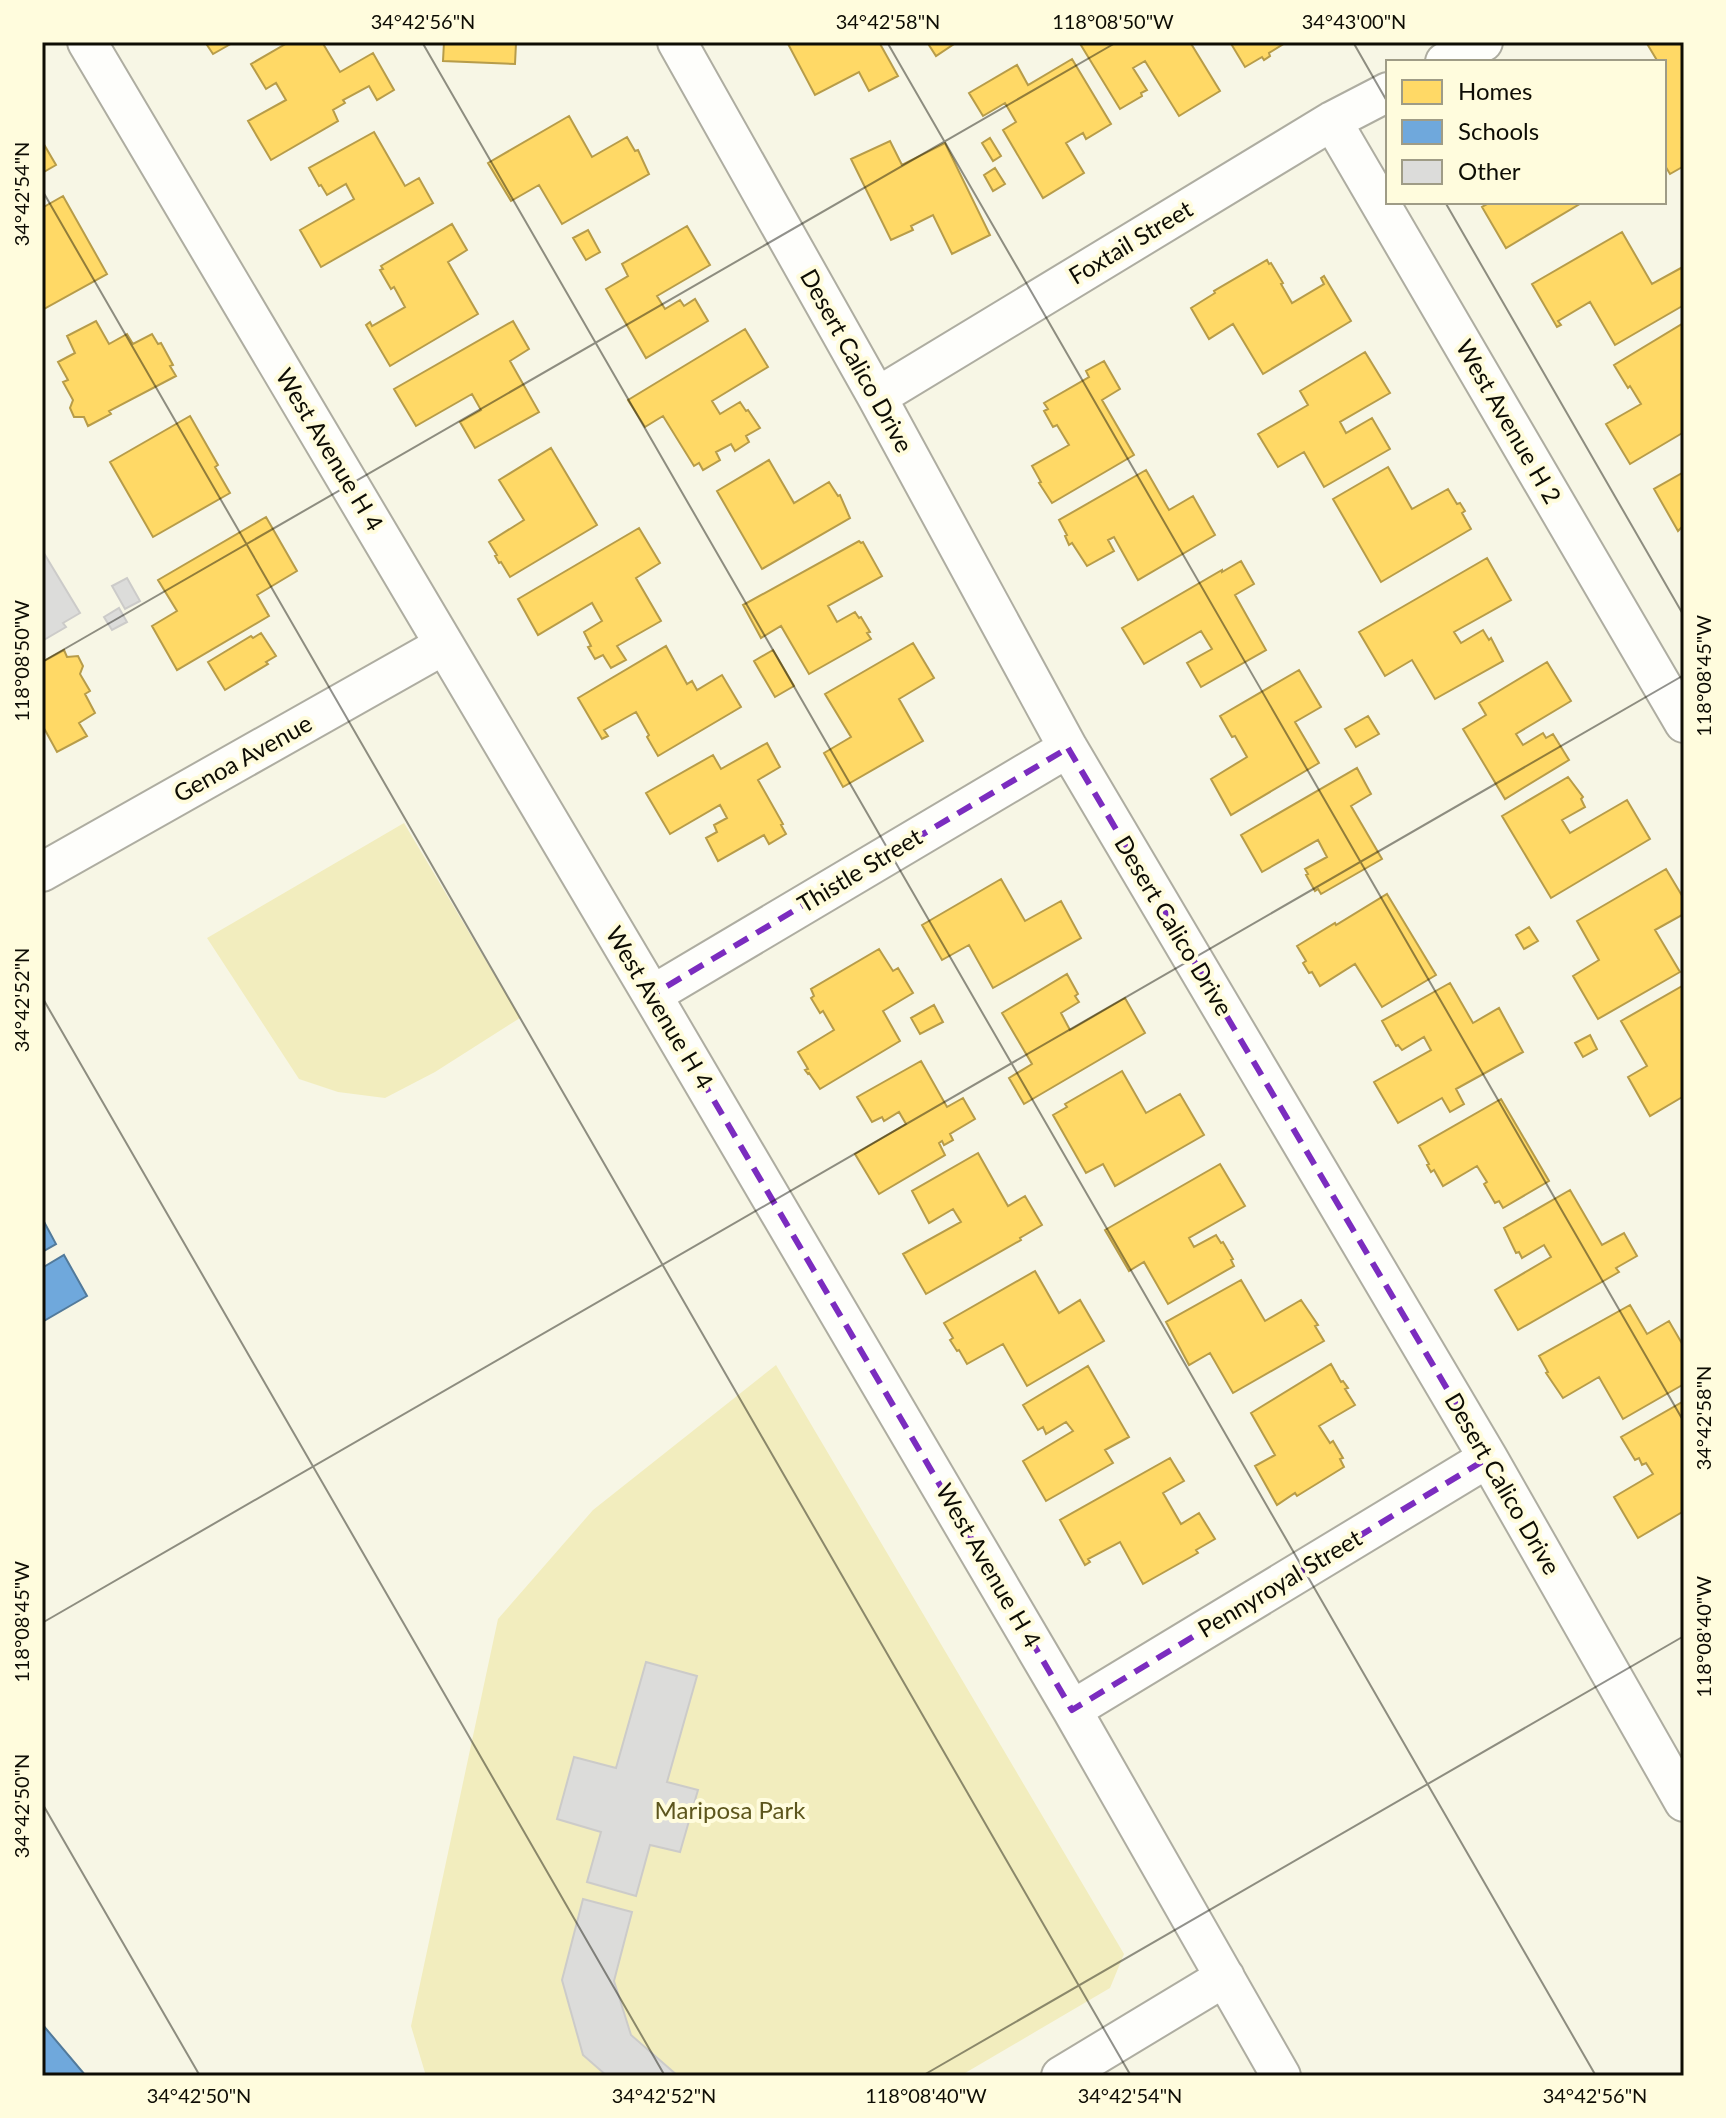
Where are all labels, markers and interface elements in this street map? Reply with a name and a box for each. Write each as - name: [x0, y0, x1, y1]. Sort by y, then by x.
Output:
- text: 34°42'56"N: [371, 9, 475, 33]
- text: 34°42'58"N: [836, 9, 940, 33]
- text: 118°08'50"W: [1052, 9, 1174, 33]
- text: 34°43'00"N: [1302, 9, 1406, 33]
- legend: [1386, 60, 1666, 204]
- text: Homes: [1458, 76, 1532, 105]
- text: Schools: [1458, 116, 1539, 145]
- text: 34°42'54"N: [9, 142, 33, 246]
- text: Other: [1458, 156, 1521, 185]
- street label: Foxtail Street: [1063, 193, 1198, 290]
- street label: Desert Calico Drive: [795, 264, 920, 457]
- street label: West Avenue H 2: [1451, 334, 1568, 508]
- street label: West Avenue H 4: [270, 363, 390, 536]
- text: 118°08'50"W: [9, 600, 33, 722]
- text: 118°08'45"W: [1691, 615, 1715, 737]
- street label: Genoa Avenue: [168, 708, 317, 808]
- street label: Thistle Street: [792, 821, 927, 918]
- street label: Desert Calico Drive: [1109, 830, 1239, 1021]
- street label: West Avenue H 4: [600, 921, 720, 1094]
- text: 34°42'52"N: [9, 948, 33, 1052]
- text: 34°42'58"N: [1691, 1366, 1715, 1470]
- street label: Desert Calico Drive: [1440, 1387, 1567, 1579]
- street label: West Avenue H 4: [931, 1478, 1048, 1652]
- street label: Pennyroyal Street: [1192, 1522, 1367, 1643]
- text: 118°08'45"W: [9, 1561, 33, 1683]
- text: 118°08'40"W: [1691, 1576, 1715, 1698]
- text: 34°42'50"N: [9, 1754, 33, 1858]
- park label: Mariposa Park: [655, 1795, 806, 1824]
- text: 34°42'50"N: [147, 2083, 251, 2107]
- text: 34°42'52"N: [612, 2083, 716, 2107]
- text: 118°08'40"W: [865, 2083, 987, 2107]
- text: 34°42'54"N: [1078, 2083, 1182, 2107]
- text: 34°42'56"N: [1543, 2083, 1647, 2107]

